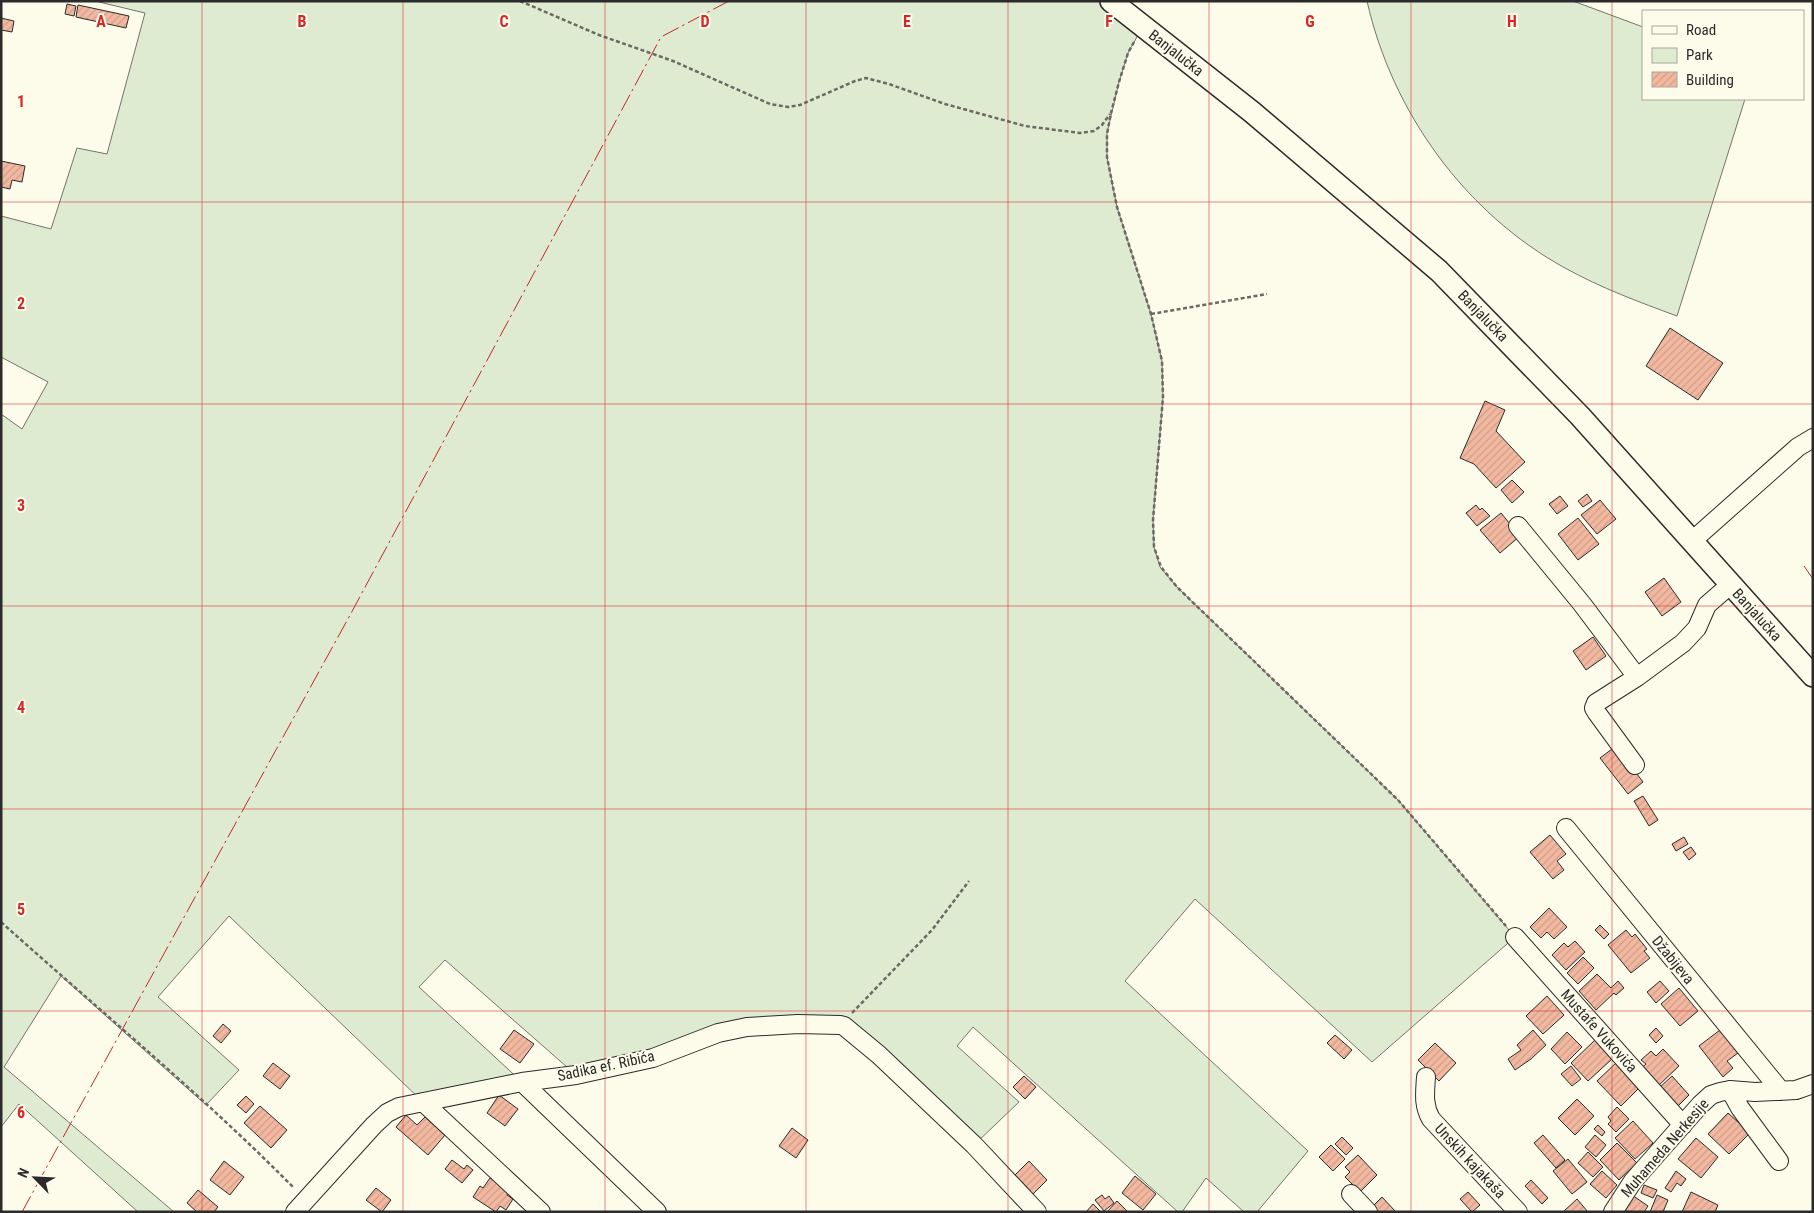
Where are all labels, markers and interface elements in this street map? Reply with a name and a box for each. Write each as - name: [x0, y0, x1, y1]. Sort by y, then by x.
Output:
- legend: [1642, 10, 1804, 100]
- text: A: [96, 12, 106, 31]
- text: B: [298, 12, 307, 31]
- text: C: [499, 12, 509, 31]
- text: D: [700, 12, 710, 31]
- text: E: [903, 12, 911, 31]
- text: F: [1105, 12, 1113, 31]
- text: G: [1305, 12, 1315, 31]
- text: H: [1507, 12, 1517, 31]
- text: Road: [1686, 21, 1716, 39]
- street label: Banjalučka: [1145, 26, 1207, 80]
- text: Park: [1686, 46, 1713, 64]
- text: Building: [1686, 71, 1734, 89]
- text: 1: [17, 92, 25, 111]
- street label: Banjalučka: [1454, 286, 1512, 346]
- text: 2: [17, 294, 25, 313]
- text: 3: [17, 496, 25, 515]
- street label: Banjalučka: [1729, 585, 1785, 645]
- text: 4: [17, 698, 25, 717]
- text: 5: [17, 900, 25, 919]
- street label: Džabijeva: [1648, 932, 1698, 988]
- street label: Mustafe Vukovića: [1557, 986, 1641, 1076]
- street label: Sadika ef. Ribića: [556, 1047, 656, 1085]
- street label: Muhameda Nerkesije: [1617, 1095, 1713, 1201]
- text: 6: [17, 1103, 25, 1122]
- street label: Unskih kajakaša: [1431, 1120, 1509, 1202]
- north arrow: [10, 1153, 60, 1203]
- text: N: [14, 1166, 32, 1180]

